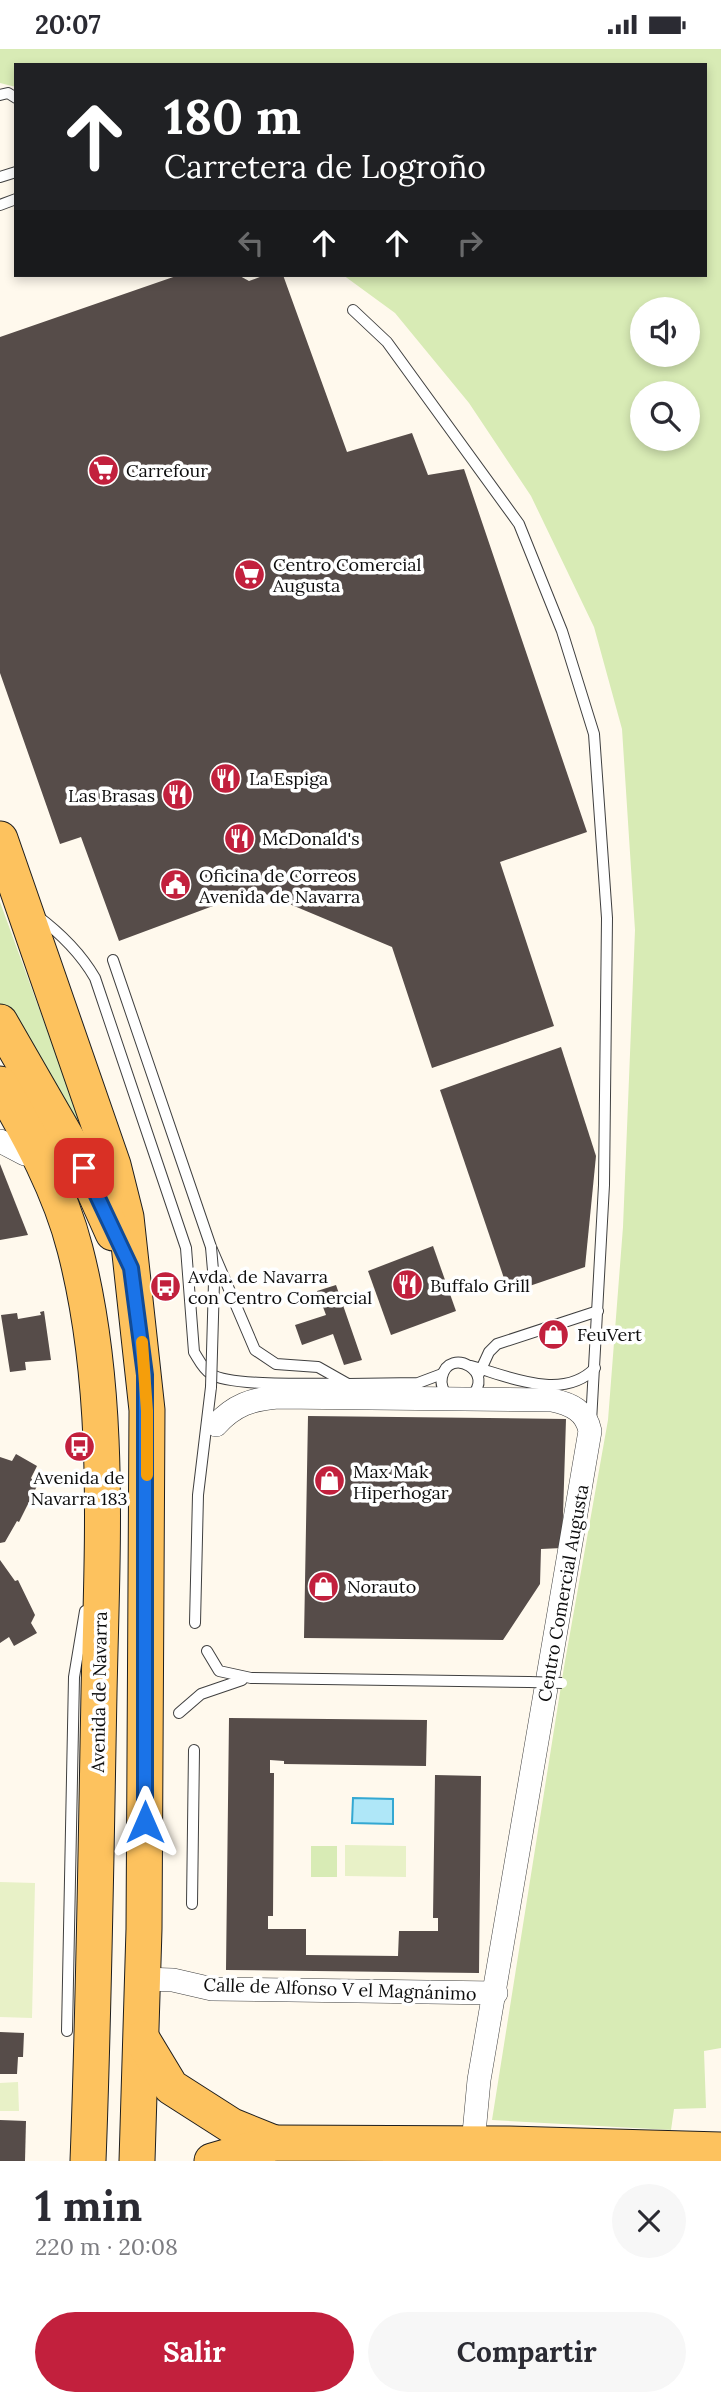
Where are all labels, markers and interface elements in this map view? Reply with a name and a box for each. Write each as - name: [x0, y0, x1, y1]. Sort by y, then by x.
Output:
- text: 20:07: [35, 8, 101, 41]
- text: 180 m: [164, 85, 301, 147]
- icon: ahead: [49, 91, 140, 182]
- text: Carretera de Logroño: [164, 146, 486, 187]
- icon: left: [232, 224, 270, 262]
- icon: ahead: [305, 224, 343, 262]
- icon: ahead: [378, 224, 416, 262]
- icon: right: [451, 224, 489, 262]
- map controls: [630, 297, 700, 451]
- button: sound: [630, 297, 700, 367]
- button: search: [630, 381, 700, 451]
- supermarket icon: Carrefour: [86, 453, 120, 487]
- place label: Carrefour: [126, 459, 208, 482]
- place label: Centro Comercial Augusta: [272, 553, 422, 597]
- supermarket icon: Centro Comercial Augusta: [233, 557, 267, 591]
- restaurant icon: La Espiga: [209, 761, 243, 795]
- place label: La Espiga: [249, 767, 328, 790]
- restaurant icon: Las Brasas: [161, 778, 195, 812]
- place label: Las Brasas: [68, 784, 155, 807]
- restaurant icon: McDonald's: [222, 821, 256, 855]
- place label: McDonald's: [262, 827, 360, 850]
- place label: Oficina de Correos Avenida de Navarra: [198, 864, 360, 908]
- public building icon: Oficina de Correos Avenida de Navarra: [159, 868, 193, 902]
- pin: [54, 1138, 114, 1198]
- icon: arrive: [65, 1149, 103, 1187]
- place label: Avda. de Navarra con Centro Comercial: [187, 1265, 372, 1309]
- restaurant icon: Buffalo Grill: [390, 1268, 424, 1302]
- bus stop icon: Avda. de Navarra con Centro Comercial: [148, 1269, 182, 1303]
- place label: Buffalo Grill: [430, 1274, 530, 1297]
- shop icon: FeuVert: [537, 1317, 571, 1351]
- place label: FeuVert: [577, 1323, 642, 1346]
- bus stop icon: Avenida de Navarra 183: [62, 1430, 96, 1464]
- place label: Max Mak Hiperhogar: [353, 1460, 449, 1504]
- shop icon: Max Mak Hiperhogar: [313, 1464, 347, 1498]
- place label: Avenida de Navarra 183: [30, 1466, 128, 1510]
- street label: Centro Comercial Augusta: [533, 1482, 593, 1704]
- shop icon: Norauto: [307, 1569, 341, 1603]
- place label: Norauto: [347, 1575, 416, 1598]
- street label: Avenida de Navarra: [86, 1611, 112, 1774]
- position arrow: [108, 1785, 182, 1859]
- street label: Calle de Alfonso V el Magnánimo: [203, 1973, 477, 2005]
- text: 1 min: [35, 2179, 142, 2233]
- button: close: [612, 2184, 686, 2258]
- text: 220 m · 20:08: [35, 2232, 178, 2261]
- button: Salir: [35, 2312, 354, 2392]
- button: Compartir: [368, 2312, 686, 2392]

